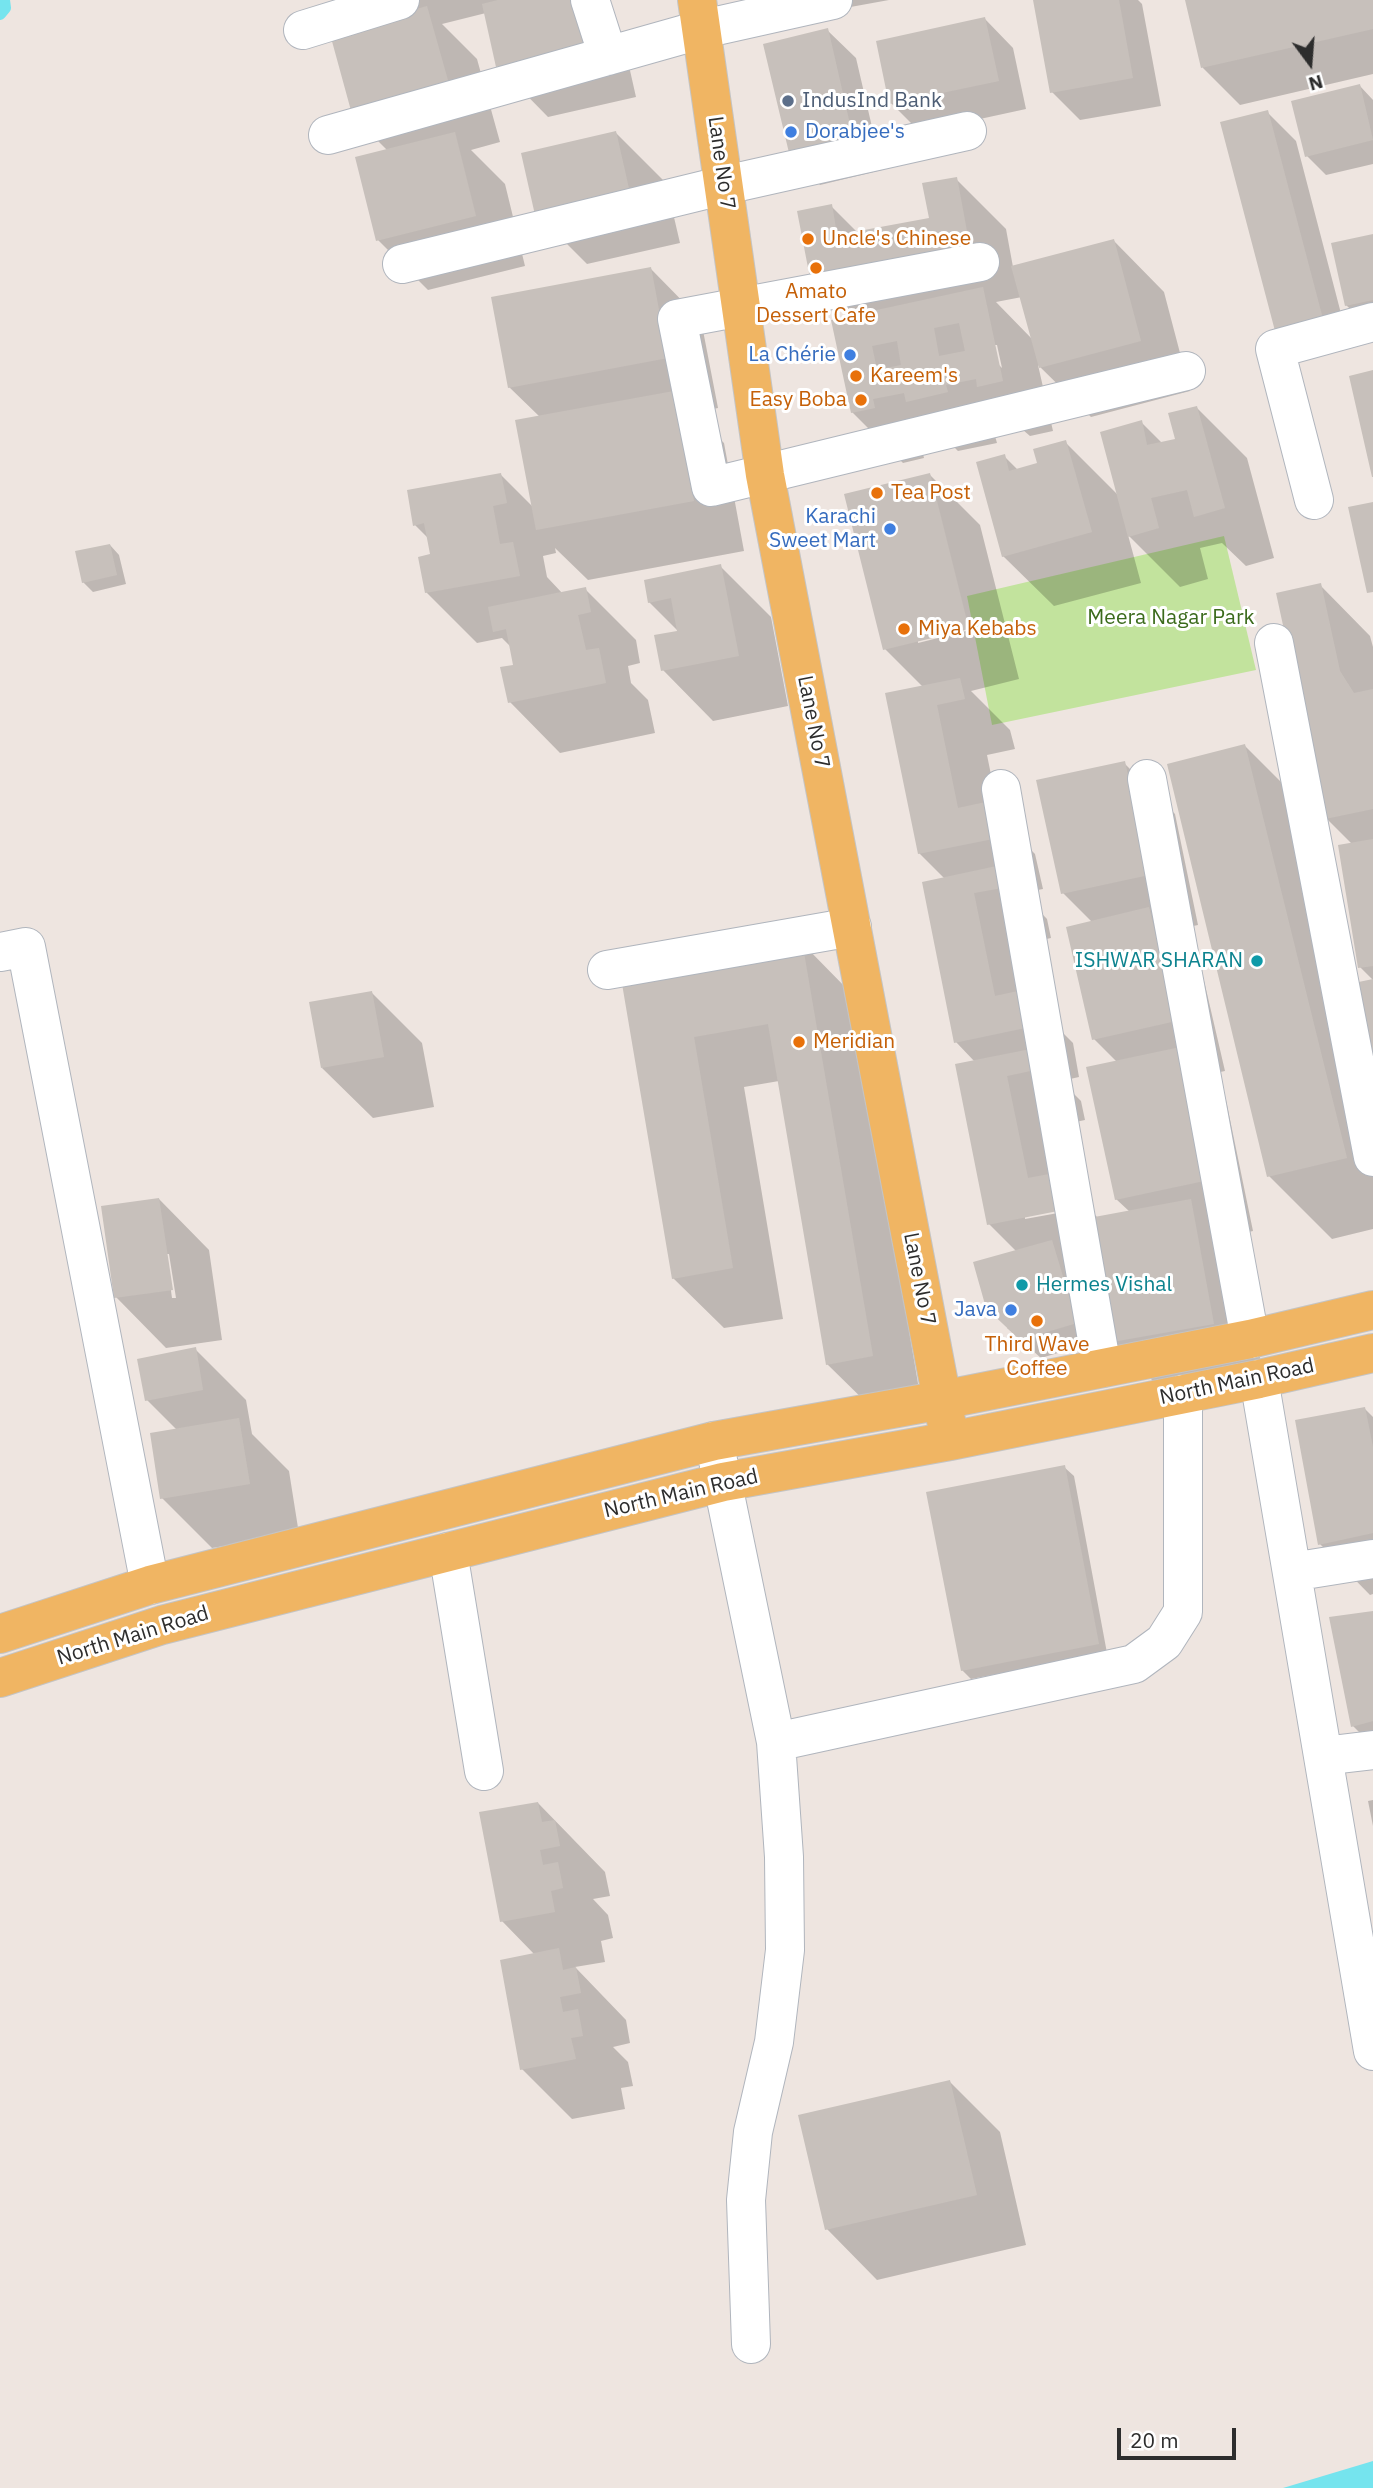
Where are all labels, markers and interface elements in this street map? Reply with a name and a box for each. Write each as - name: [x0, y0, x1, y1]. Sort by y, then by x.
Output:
- north arrow: [1275, 28, 1345, 98]
- text: N: [1306, 70, 1326, 97]
- place label: IndusInd Bank: [802, 88, 942, 114]
- marker: IndusInd Bank: [780, 93, 796, 109]
- street label: Lane No 7: [702, 115, 740, 211]
- place label: Dorabjee's: [805, 119, 905, 145]
- marker: Dorabjee's: [783, 124, 799, 140]
- place label: Uncle's Chinese: [822, 226, 971, 252]
- marker: Uncle's Chinese: [800, 231, 816, 247]
- marker: Amato Dessert Cafe: [808, 260, 824, 276]
- place label: Amato Dessert Cafe: [756, 279, 876, 329]
- place label: La Chérie: [748, 342, 836, 368]
- marker: La Chérie: [842, 347, 858, 363]
- place label: Kareem's: [870, 363, 958, 389]
- marker: Kareem's: [848, 368, 864, 384]
- place label: Easy Boba: [749, 387, 847, 413]
- marker: Easy Boba: [853, 392, 869, 408]
- place label: Tea Post: [891, 480, 971, 506]
- marker: Tea Post: [869, 485, 885, 501]
- place label: Karachi Sweet Mart: [769, 504, 876, 554]
- marker: Karachi Sweet Mart: [882, 521, 898, 537]
- park label: Meera Nagar Park: [1087, 605, 1255, 631]
- place label: Miya Kebabs: [918, 616, 1037, 642]
- marker: Miya Kebabs: [896, 621, 912, 637]
- street label: Lane No 7: [792, 673, 834, 771]
- place label: ISHWAR SHARAN: [1075, 948, 1243, 974]
- marker: ISHWAR SHARAN: [1249, 953, 1265, 969]
- place label: Meridian: [813, 1029, 895, 1055]
- marker: Meridian: [791, 1034, 807, 1050]
- street label: Lane No 7: [898, 1230, 940, 1328]
- place label: Hermes Vishal: [1036, 1272, 1172, 1298]
- marker: Hermes Vishal: [1014, 1277, 1030, 1293]
- place label: Java: [954, 1297, 997, 1323]
- marker: Java: [1003, 1302, 1019, 1318]
- marker: Third Wave Coffee: [1029, 1313, 1045, 1329]
- place label: Third Wave Coffee: [984, 1332, 1090, 1382]
- street label: North Main Road: [1157, 1353, 1317, 1411]
- street label: North Main Road: [602, 1464, 760, 1524]
- street label: North Main Road: [54, 1601, 212, 1671]
- scale bar: [1121, 2414, 1240, 2458]
- text: 20 m: [1130, 2426, 1179, 2454]

